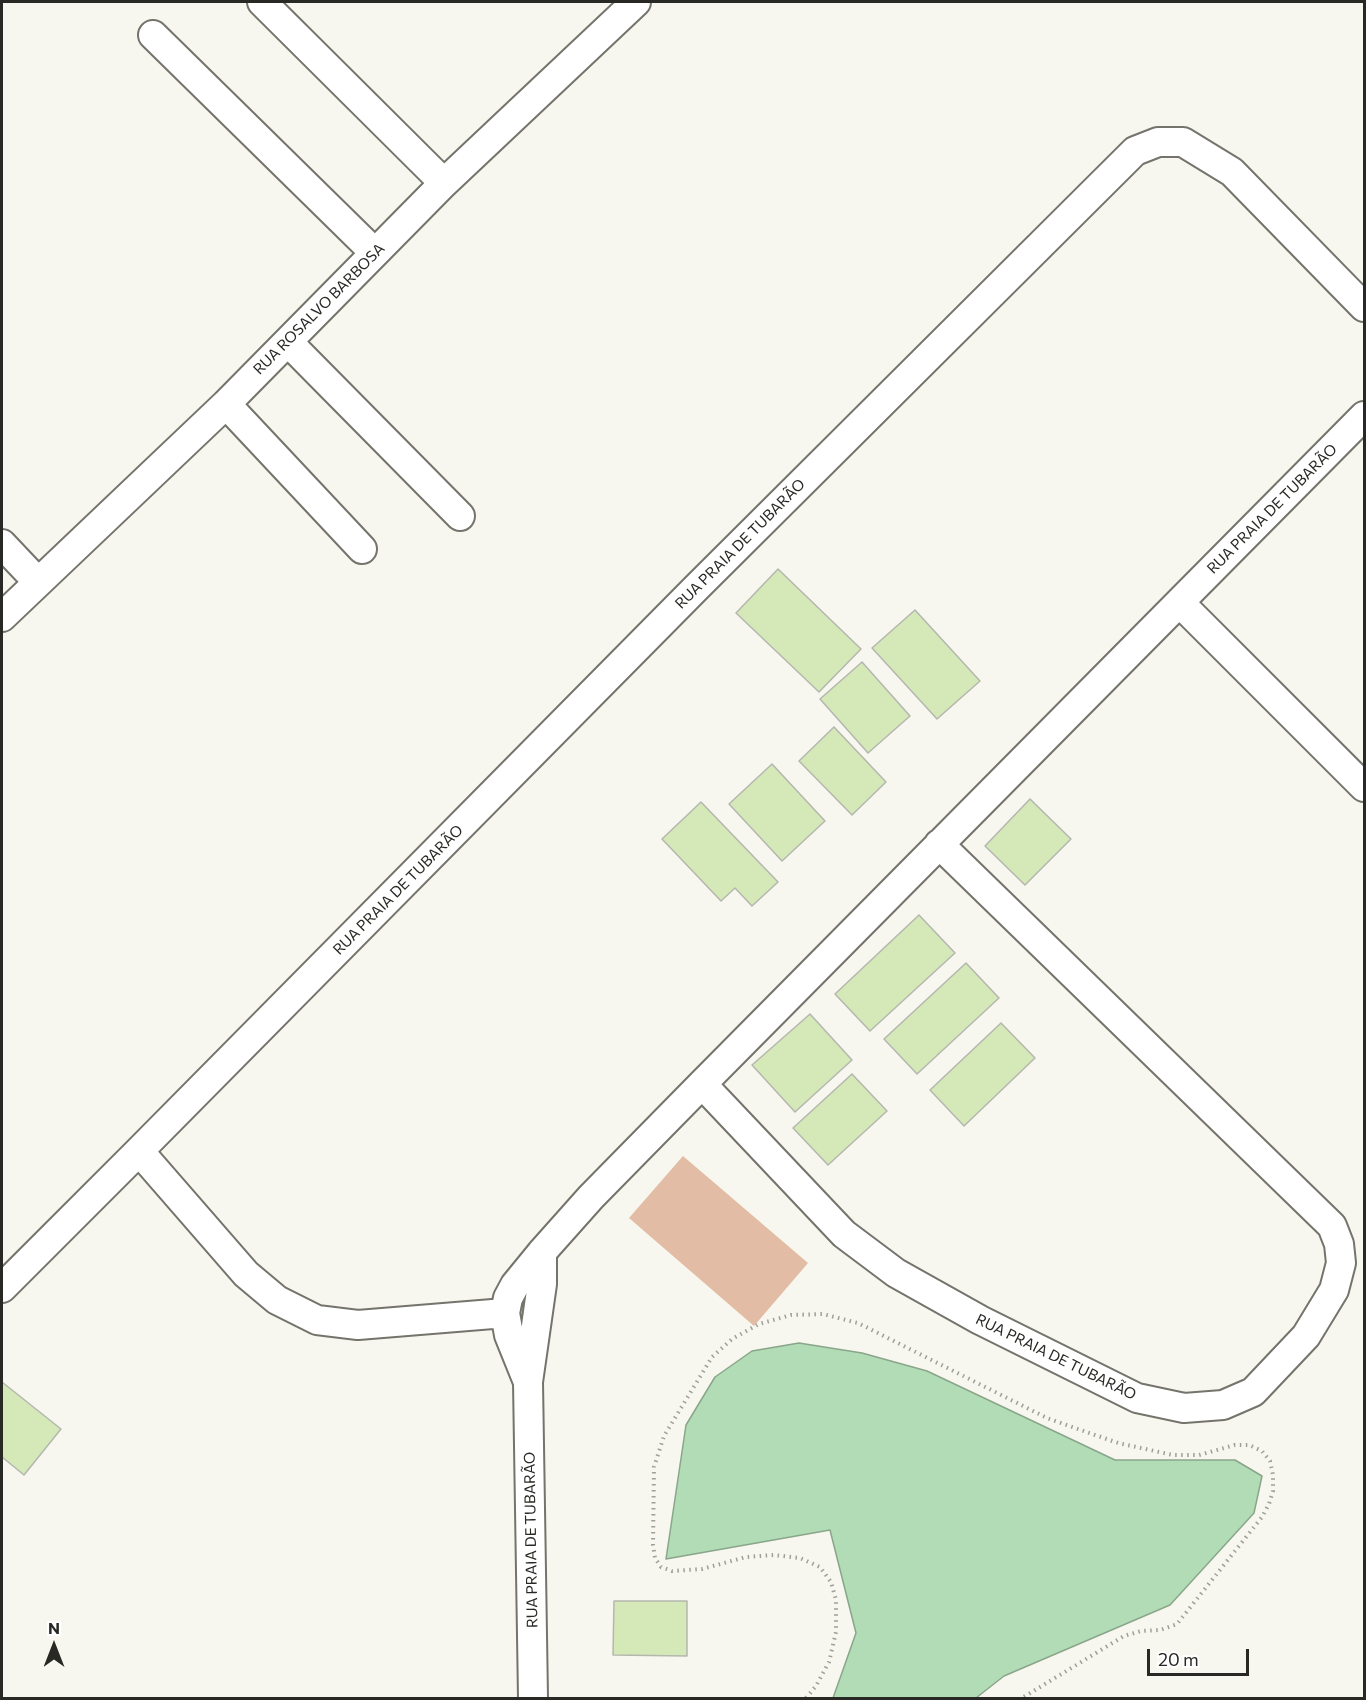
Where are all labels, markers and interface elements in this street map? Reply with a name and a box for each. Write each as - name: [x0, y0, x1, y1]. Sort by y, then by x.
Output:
- street label: RUA ROSALVO BARBOSA: [250, 240, 388, 378]
- street label: RUA PRAIA DE TUBARÃO: [1203, 440, 1341, 578]
- street label: RUA PRAIA DE TUBARÃO: [671, 475, 809, 613]
- street label: RUA PRAIA DE TUBARÃO: [329, 821, 467, 959]
- street label: RUA PRAIA DE TUBARÃO: [973, 1310, 1139, 1404]
- street label: RUA PRAIA DE TUBARÃO: [520, 1452, 542, 1628]
- north arrow: [24, 1616, 84, 1676]
- text: N: [48, 1618, 60, 1637]
- scale bar: [1150, 1637, 1252, 1675]
- text: 20 m: [1158, 1648, 1199, 1670]

